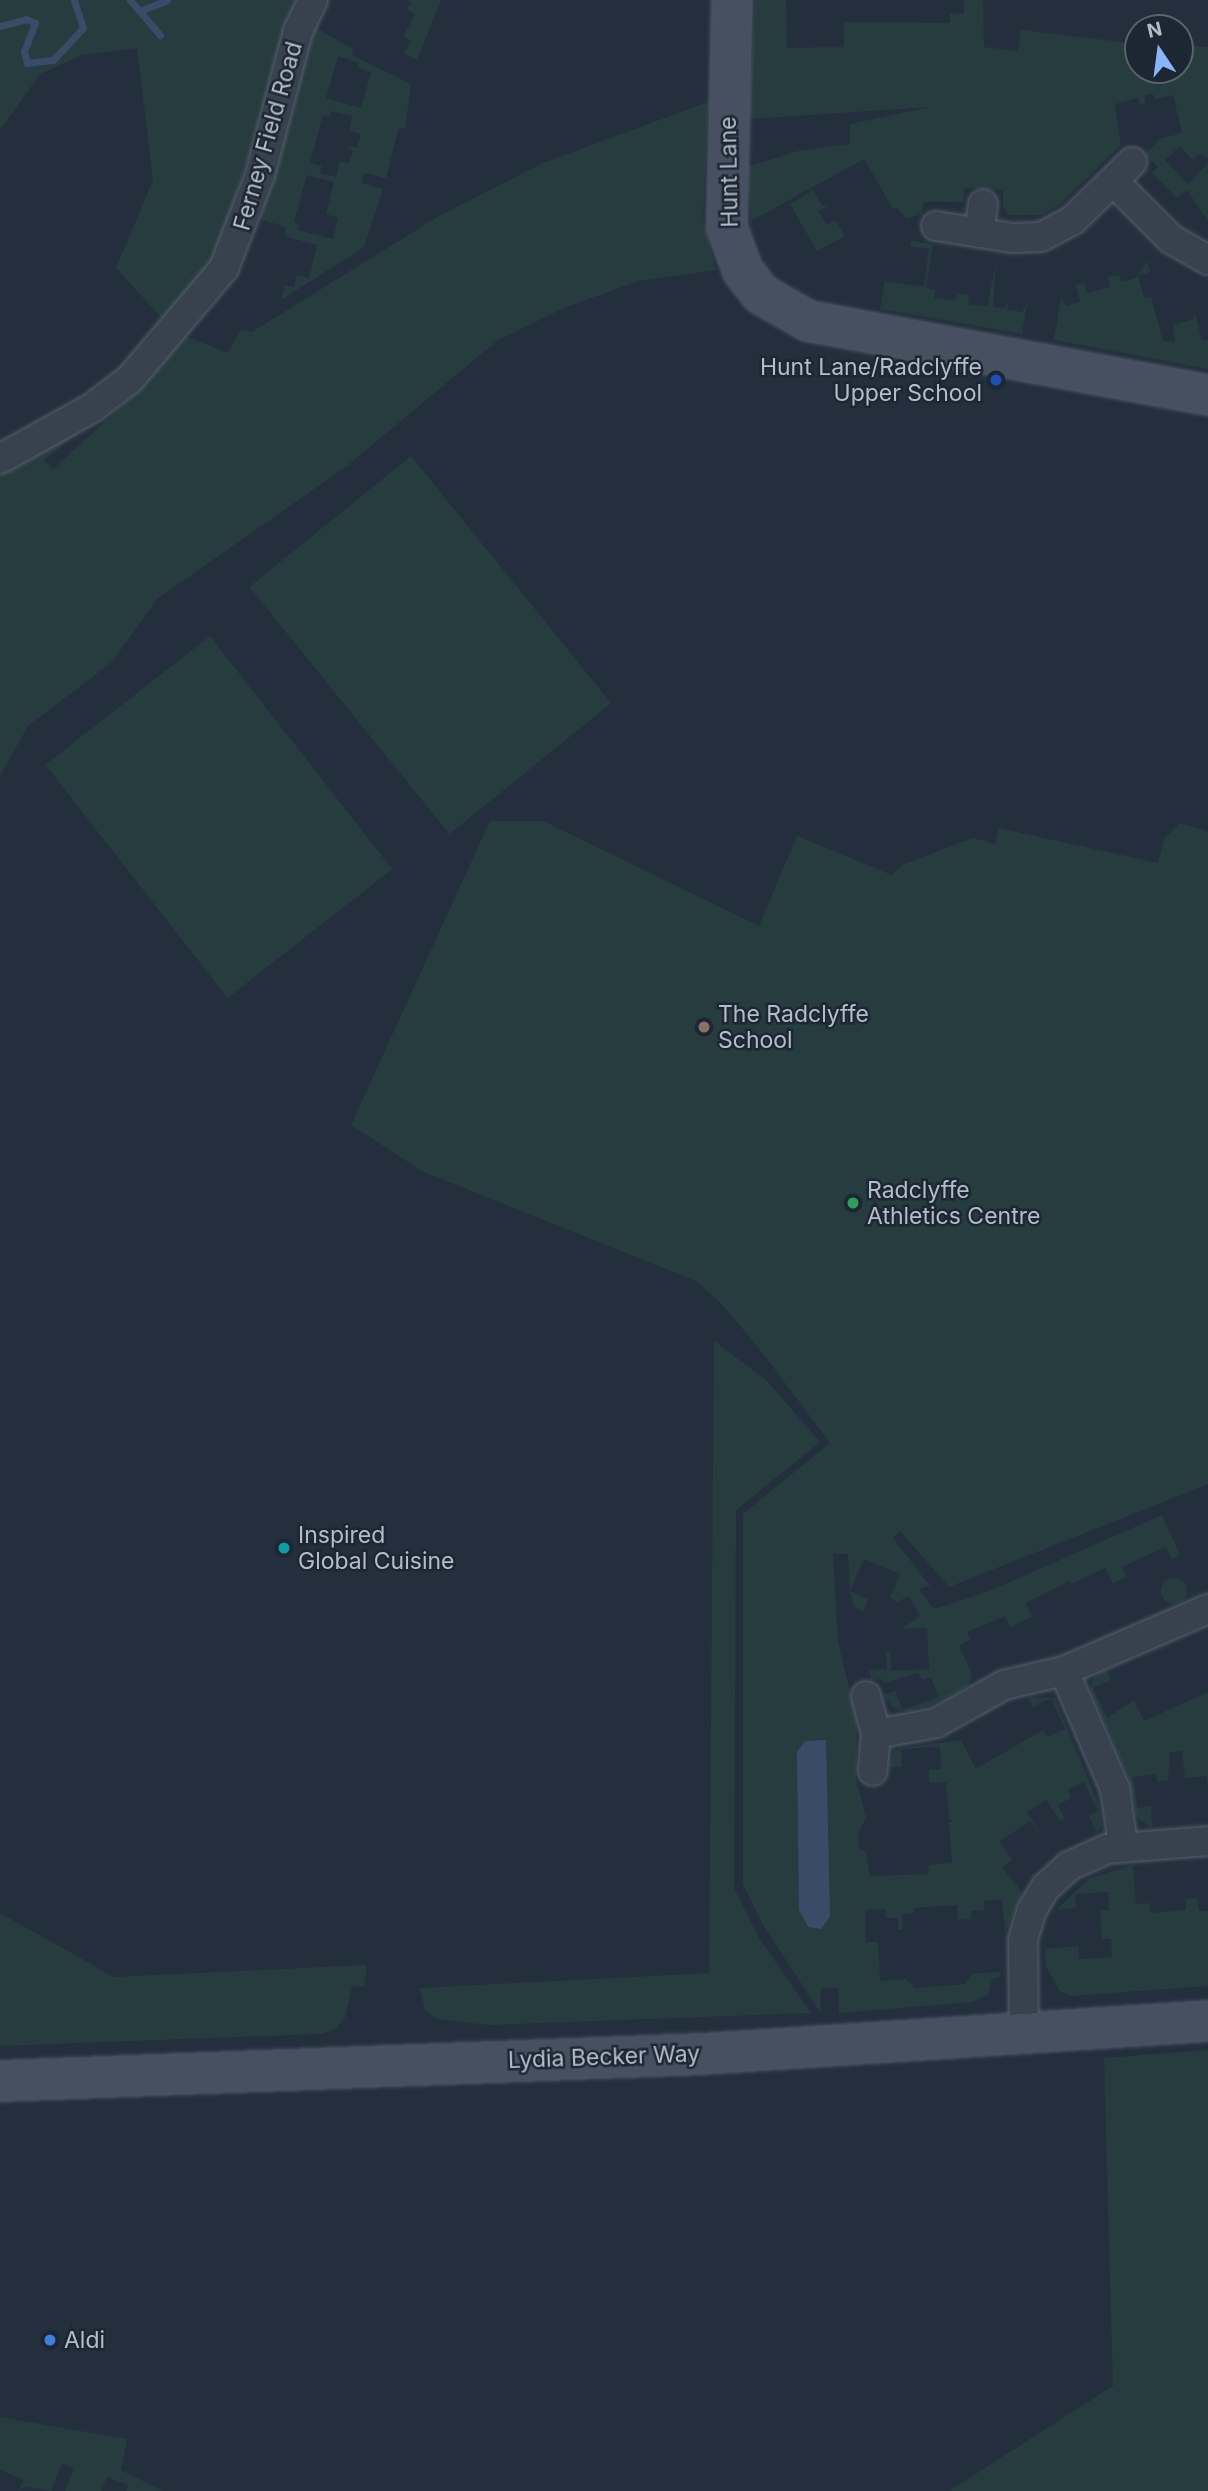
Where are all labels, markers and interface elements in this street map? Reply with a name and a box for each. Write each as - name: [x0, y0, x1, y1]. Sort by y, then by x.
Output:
- north arrow: [1124, 14, 1194, 84]
- text: N: [1145, 17, 1164, 43]
- street label: Ferney Field Road: [228, 38, 308, 234]
- street label: Hunt Lane: [714, 116, 744, 228]
- place label: Hunt Lane/Radclyffe Upper School: [760, 353, 982, 407]
- marker: Hunt Lane/Radclyffe Upper School: [988, 372, 1004, 388]
- place label: The Radclyffe School: [718, 1000, 869, 1054]
- marker: The Radclyffe School: [696, 1019, 712, 1035]
- place label: Radclyffe Athletics Centre: [867, 1176, 1040, 1230]
- marker: Radclyffe Athletics Centre: [845, 1195, 861, 1211]
- place label: Inspired Global Cuisine: [298, 1521, 454, 1575]
- marker: Inspired Global Cuisine: [276, 1540, 292, 1556]
- street label: Lydia Becker Way: [507, 2040, 701, 2074]
- place label: Aldi: [64, 2326, 105, 2354]
- marker: Aldi: [42, 2332, 58, 2348]

